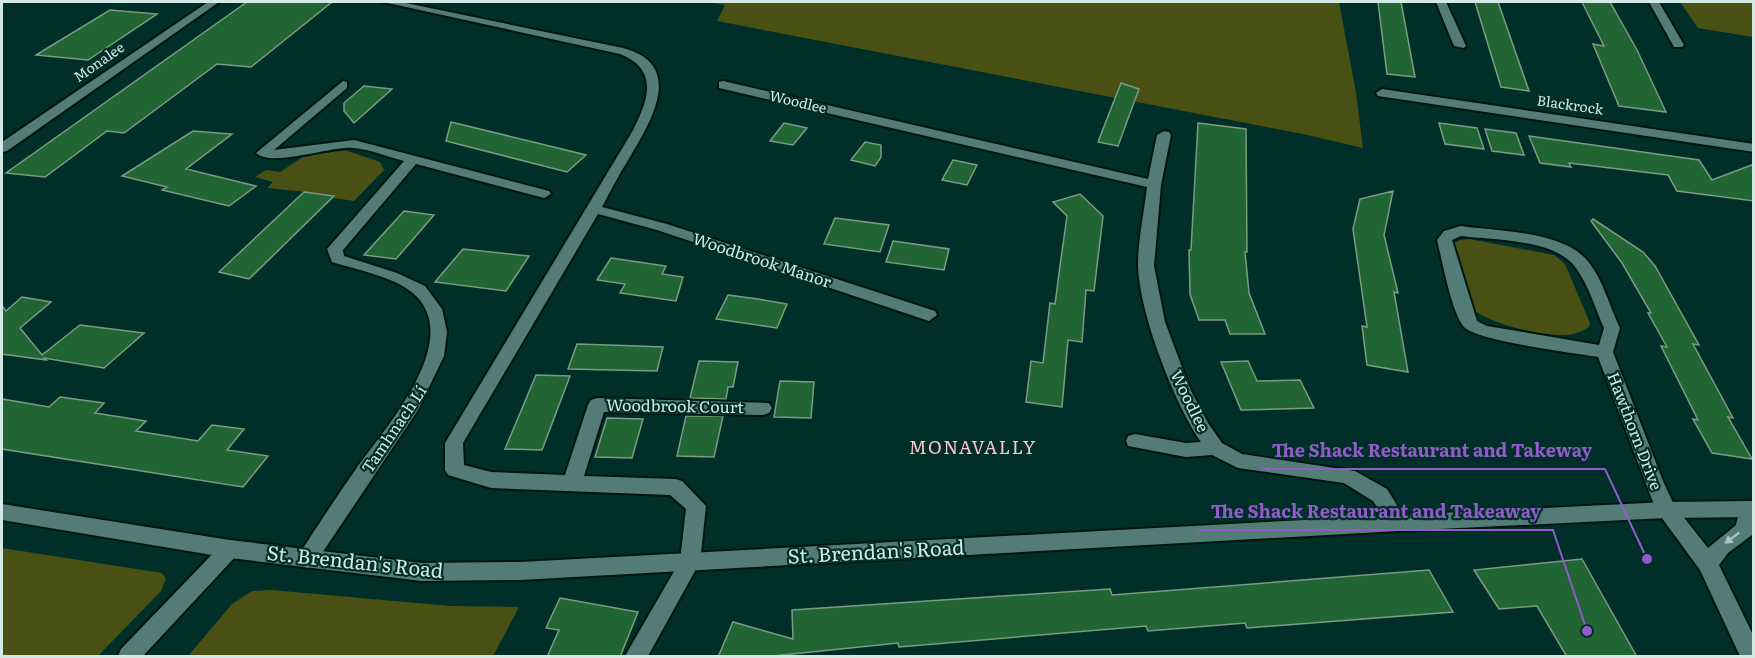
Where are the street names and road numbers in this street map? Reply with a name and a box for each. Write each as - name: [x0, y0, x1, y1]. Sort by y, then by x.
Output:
- street label: Monalee: [69, 36, 128, 86]
- street label: Woodlee: [768, 85, 829, 117]
- street label: Blackrock: [1536, 89, 1605, 119]
- street label: Woodbrook Manor: [690, 225, 835, 293]
- street label: Woodlee: [1166, 365, 1216, 436]
- street label: Hawthorn Drive: [1602, 368, 1669, 493]
- street label: Tamhnach Lí: [355, 380, 431, 477]
- street label: Woodbrook Court: [606, 392, 745, 418]
- street label: St. Brendan's Road: [787, 530, 965, 570]
- street label: St. Brendan's Road: [266, 536, 445, 584]

